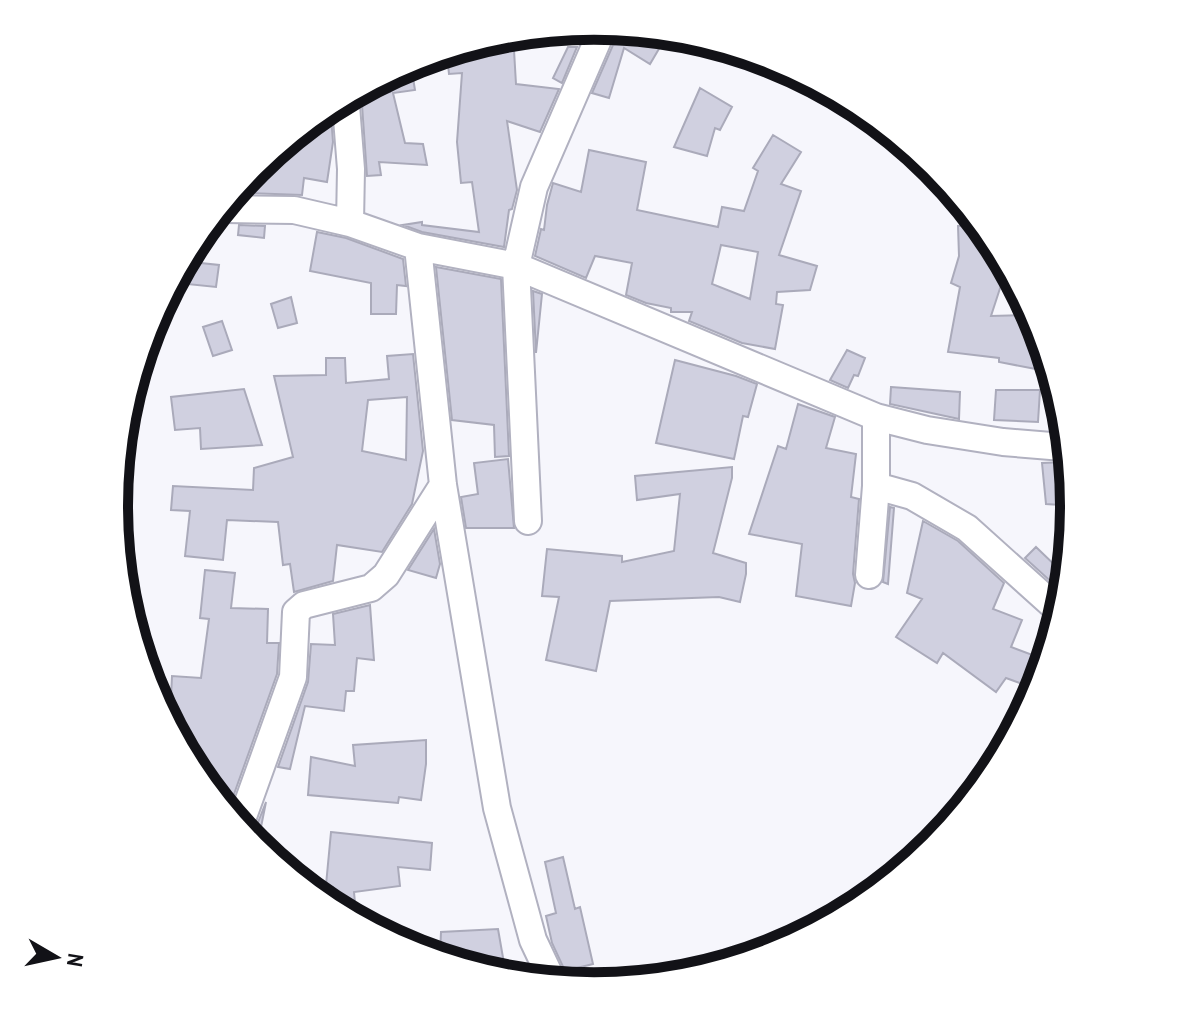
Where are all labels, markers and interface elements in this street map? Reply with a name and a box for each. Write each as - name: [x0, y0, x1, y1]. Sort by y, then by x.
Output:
- north arrow: [16, 917, 96, 997]
- text: N: [60, 951, 92, 969]

